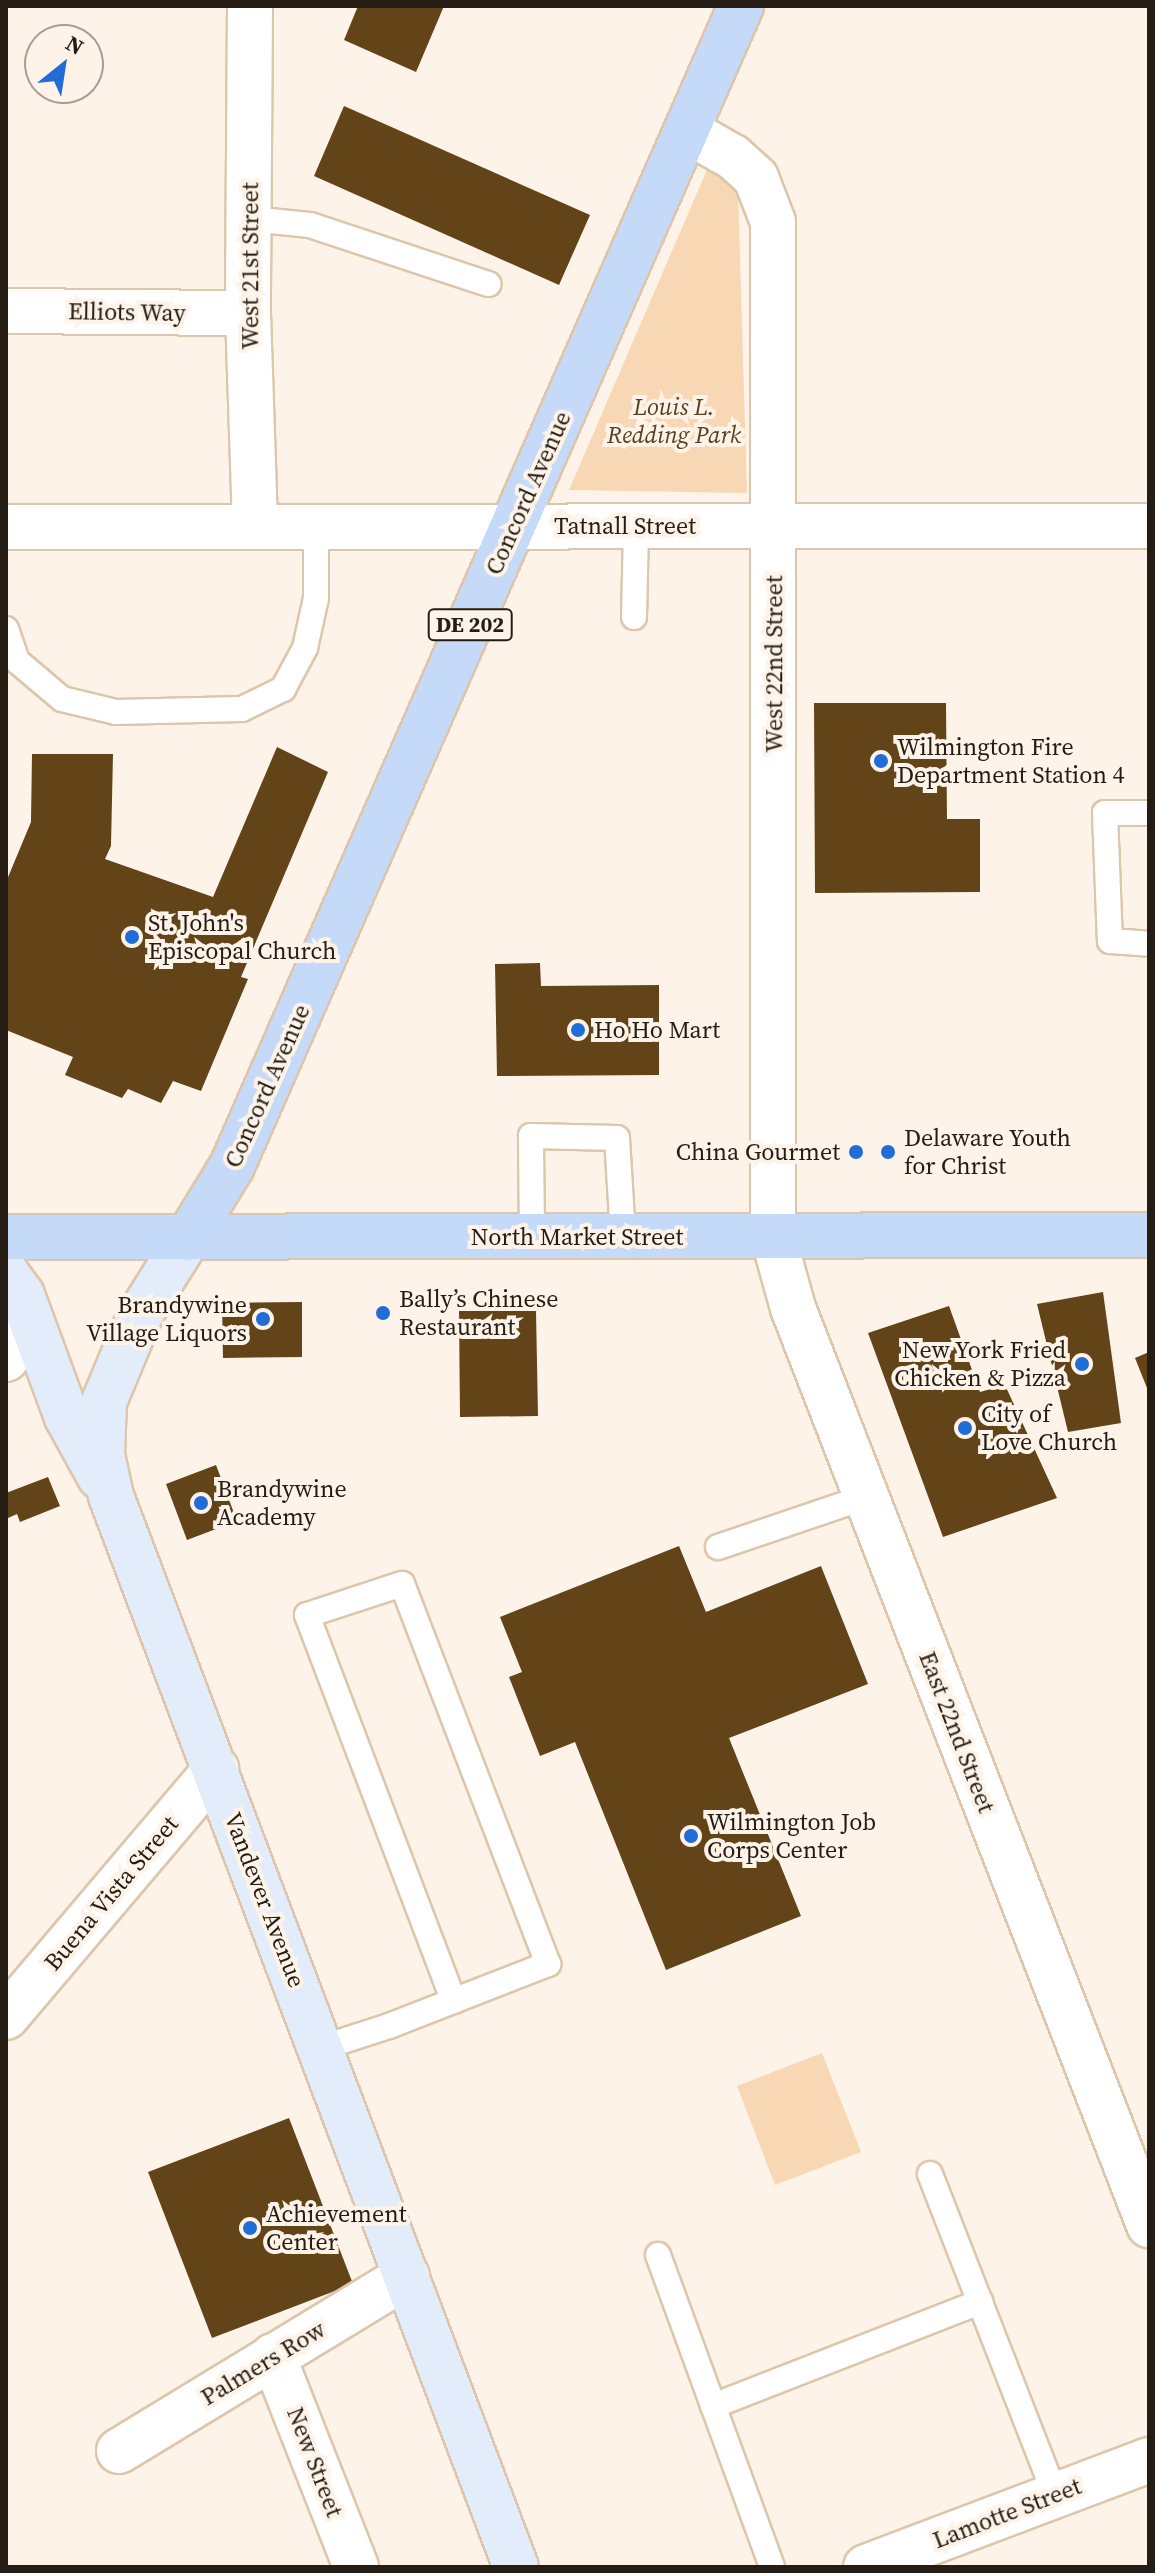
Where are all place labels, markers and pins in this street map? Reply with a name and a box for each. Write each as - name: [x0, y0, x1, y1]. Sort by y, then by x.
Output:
- place label: Wilmington Fire Department Station 4: [897, 733, 1125, 789]
- marker: Wilmington Fire Department Station 4: [872, 752, 890, 770]
- place label: St. John's Episcopal Church: [148, 909, 336, 965]
- marker: St. John's Episcopal Church: [123, 928, 141, 946]
- place label: Ho Ho Mart: [594, 1016, 720, 1044]
- marker: Ho Ho Mart: [569, 1021, 587, 1039]
- place label: Delaware Youth for Christ: [904, 1124, 1072, 1180]
- place label: China Gourmet: [676, 1138, 840, 1166]
- marker: China Gourmet: [847, 1143, 865, 1161]
- marker: Delaware Youth for Christ: [879, 1143, 897, 1161]
- place label: Bally’s Chinese Restaurant: [399, 1285, 558, 1341]
- place label: Brandywine Village Liquors: [86, 1291, 247, 1347]
- marker: Bally’s Chinese Restaurant: [374, 1304, 392, 1322]
- marker: Brandywine Village Liquors: [254, 1310, 272, 1328]
- place label: New York Fried Chicken & Pizza: [894, 1336, 1066, 1392]
- marker: New York Fried Chicken & Pizza: [1073, 1355, 1091, 1373]
- place label: City of Love Church: [981, 1400, 1117, 1456]
- marker: City of Love Church: [956, 1419, 974, 1437]
- place label: Brandywine Academy: [217, 1475, 347, 1531]
- marker: Brandywine Academy: [192, 1494, 210, 1512]
- place label: Wilmington Job Corps Center: [707, 1808, 876, 1864]
- marker: Wilmington Job Corps Center: [682, 1827, 700, 1845]
- place label: Achievement Center: [266, 2200, 406, 2256]
- marker: Achievement Center: [241, 2219, 259, 2237]

